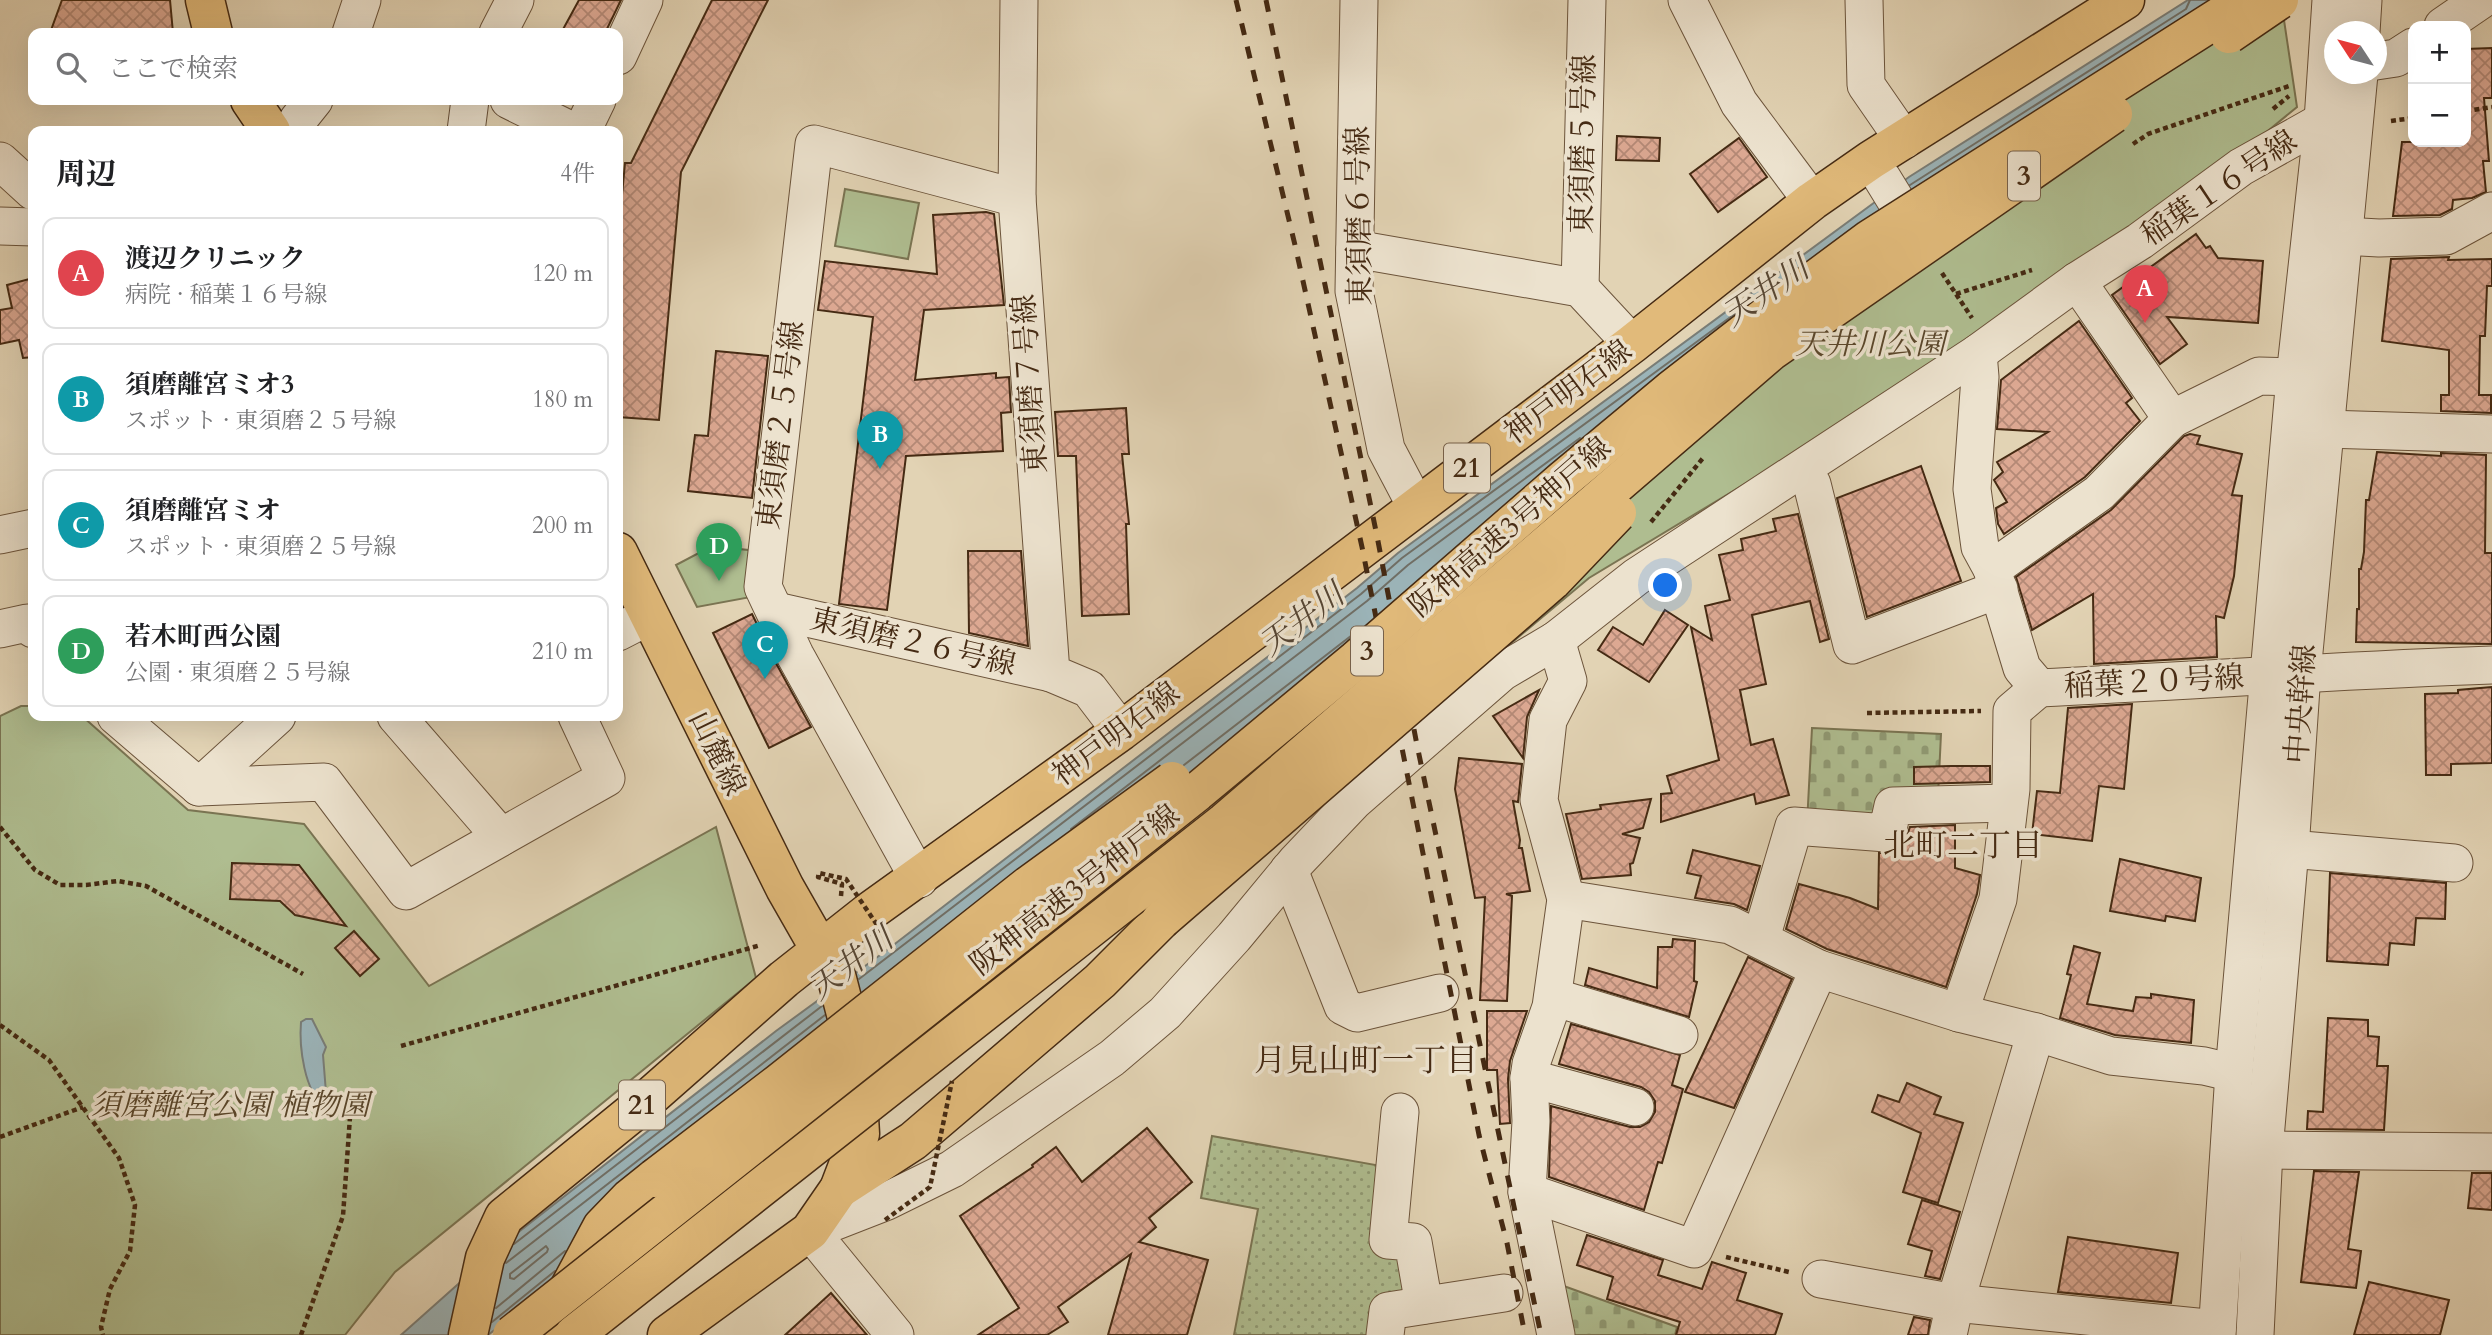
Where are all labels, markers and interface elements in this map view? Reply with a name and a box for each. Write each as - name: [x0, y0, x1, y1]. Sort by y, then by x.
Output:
- north arrow: [2324, 21, 2387, 84]
- map controls: [2408, 21, 2471, 147]
- button: +: [2408, 21, 2471, 84]
- search box: [28, 28, 623, 105]
- icon: search: [52, 48, 90, 86]
- text: ここで検索: [108, 51, 238, 86]
- street label: 東須磨５号線: [1561, 54, 1605, 234]
- button: −: [2408, 84, 2471, 147]
- street label: 稲葉１６号線: [2133, 121, 2305, 255]
- street label: 東須磨６号線: [1337, 126, 1381, 306]
- road number: 3: [2008, 152, 2040, 200]
- text: 周辺: [56, 154, 116, 195]
- text: 4件: [560, 158, 595, 189]
- text: 渡辺クリニック: [125, 241, 305, 276]
- water label: 天井川: [1714, 245, 1821, 337]
- text: A: [72, 258, 90, 289]
- text: 120 m: [532, 258, 593, 289]
- pin: A: [2122, 265, 2168, 323]
- text: 病院 · 稲葉１６号線: [125, 279, 327, 310]
- street label: 東須磨７号線: [1003, 293, 1057, 475]
- street label: 東須磨２５号線: [748, 318, 814, 532]
- park label: 天井川公園: [1795, 324, 1950, 365]
- street label: 神戸明石線: [1496, 330, 1640, 454]
- text: 須磨離宮ミオ3: [125, 367, 294, 402]
- text: B: [73, 384, 89, 415]
- text: 180 m: [532, 384, 593, 415]
- text: スポット · 東須磨２５号線: [125, 405, 396, 436]
- pin: B: [857, 411, 903, 469]
- street label: 阪神高速3号神戸線: [1400, 428, 1620, 626]
- road number: 21: [1444, 444, 1490, 492]
- text: 須磨離宮ミオ: [125, 493, 281, 528]
- text: C: [72, 510, 90, 541]
- text: 200 m: [532, 510, 593, 541]
- pin: D: [696, 523, 742, 581]
- text: スポット · 東須磨２５号線: [125, 531, 396, 562]
- your location: [1648, 568, 1682, 602]
- water label: 天井川: [1250, 572, 1356, 666]
- street label: 東須磨２６号線: [806, 598, 1020, 686]
- text: 若木町西公園: [125, 619, 281, 654]
- pin: C: [742, 621, 788, 679]
- road number: 3: [1351, 626, 1383, 676]
- text: D: [71, 636, 91, 667]
- text: 210 m: [532, 636, 593, 667]
- street label: 中央幹線: [2276, 643, 2326, 765]
- text: 公園 · 東須磨２５号線: [125, 657, 350, 688]
- street label: 稲葉２０号線: [2063, 657, 2245, 707]
- street label: 神戸明石線: [1044, 672, 1188, 796]
- street label: 山麓線: [679, 704, 755, 802]
- street label: 阪神高速3号神戸線: [962, 795, 1188, 985]
- district label: 北町二丁目: [1883, 824, 2043, 868]
- water label: 天井川: [799, 916, 905, 1010]
- district label: 月見山町一丁目: [1254, 1039, 1478, 1083]
- road number: 21: [619, 1080, 665, 1130]
- park label: 須磨離宮公園 植物園: [91, 1085, 374, 1126]

